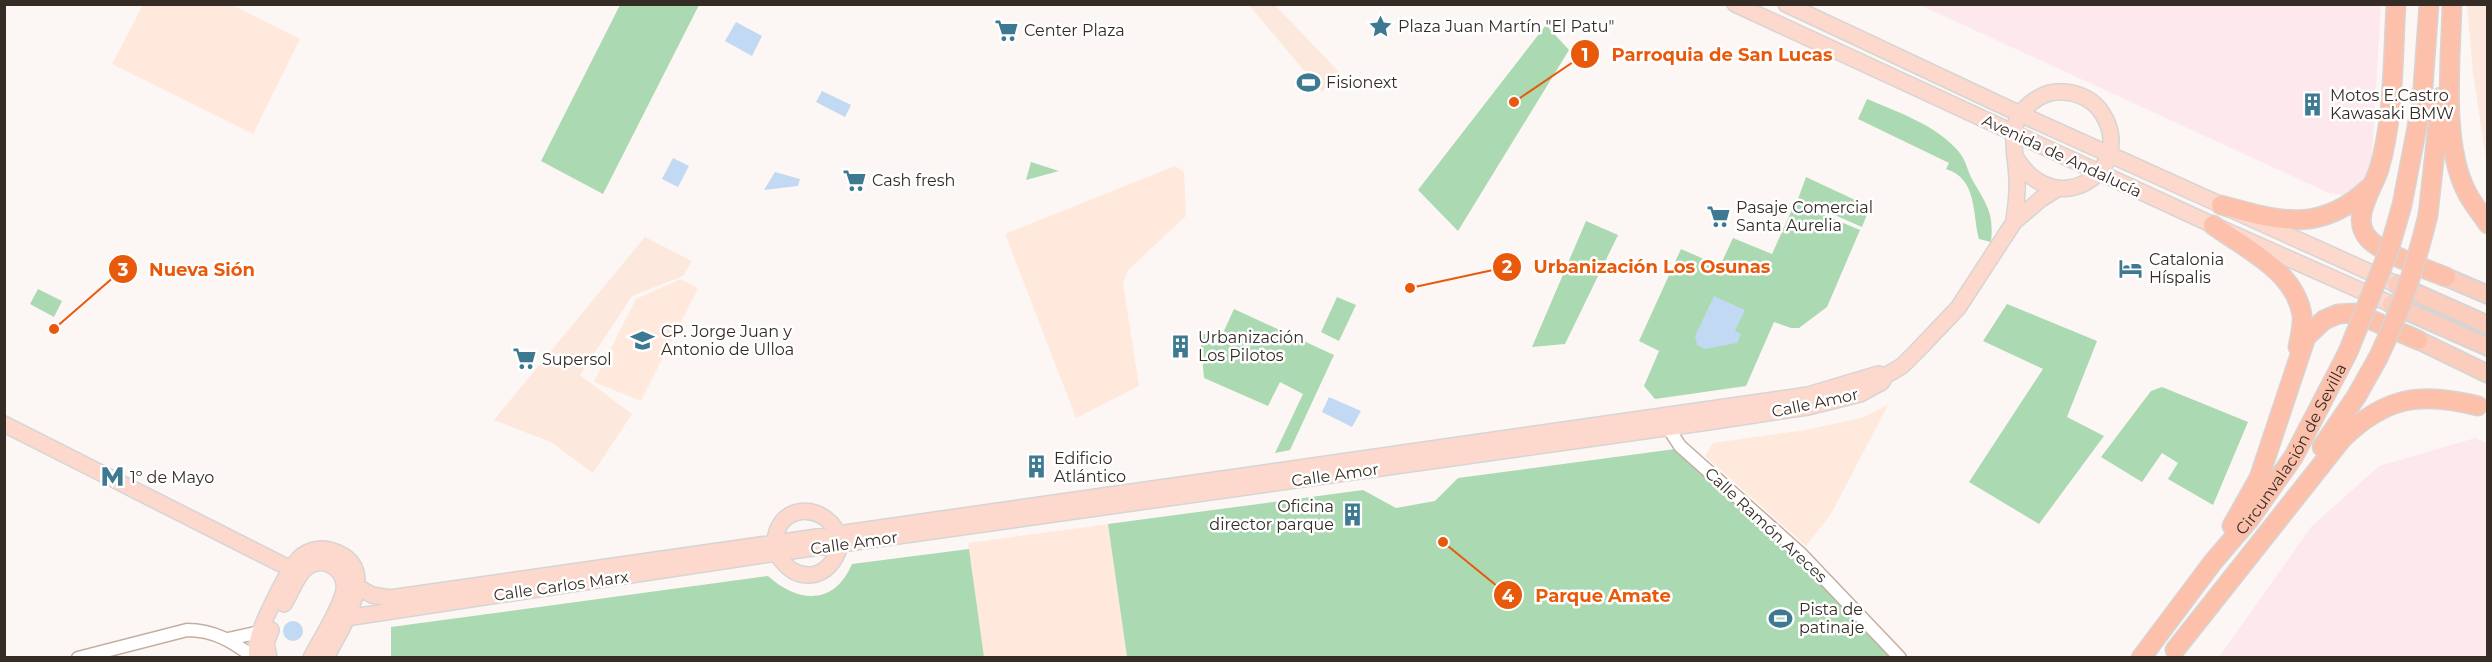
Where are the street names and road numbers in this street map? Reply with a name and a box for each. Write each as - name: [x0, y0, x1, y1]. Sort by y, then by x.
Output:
- street label: Avenida de Andalucía: [1979, 111, 2145, 201]
- street label: Circunvalación de Sevilla: [2231, 360, 2350, 538]
- street label: Calle Amor: [1770, 385, 1860, 421]
- street label: Calle Amor: [1290, 459, 1380, 491]
- street label: Calle Ramón Areces: [1701, 464, 1831, 587]
- street label: Calle Amor: [809, 527, 899, 559]
- street label: Calle Carlos Marx: [492, 567, 630, 605]

